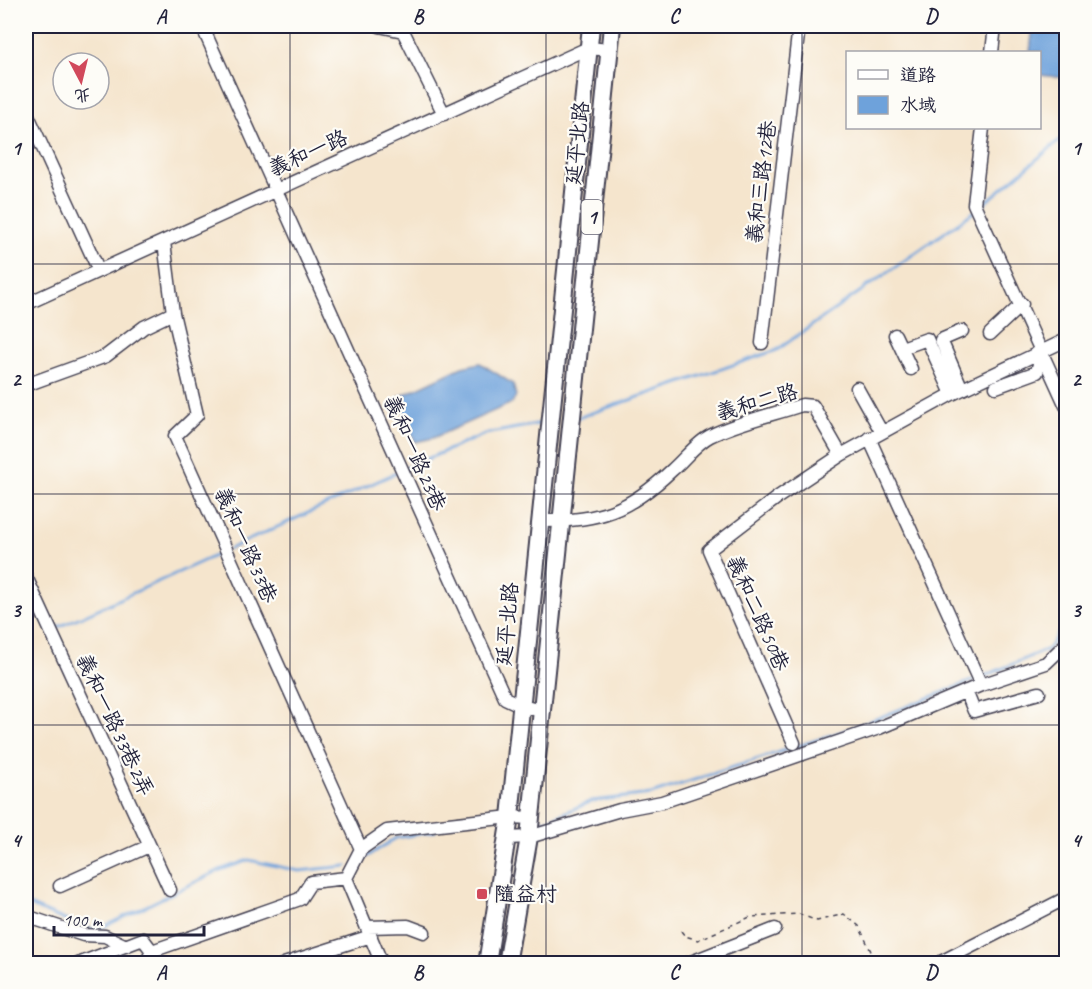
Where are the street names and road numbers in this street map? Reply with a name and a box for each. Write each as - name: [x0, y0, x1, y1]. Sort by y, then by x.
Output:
- street label: 延平北路: [560, 100, 594, 186]
- street label: 義和三路12巷: [741, 119, 781, 245]
- street label: 義和一路: [264, 124, 352, 182]
- road number: 1: [582, 200, 602, 234]
- street label: 義和二路: [713, 378, 801, 426]
- street label: 義和一路23巷: [378, 391, 452, 515]
- street label: 義和一路33巷: [209, 483, 283, 607]
- street label: 義和二路50巷: [721, 551, 795, 675]
- street label: 延平北路: [490, 581, 524, 667]
- street label: 義和一路33巷2弄: [71, 650, 159, 800]

